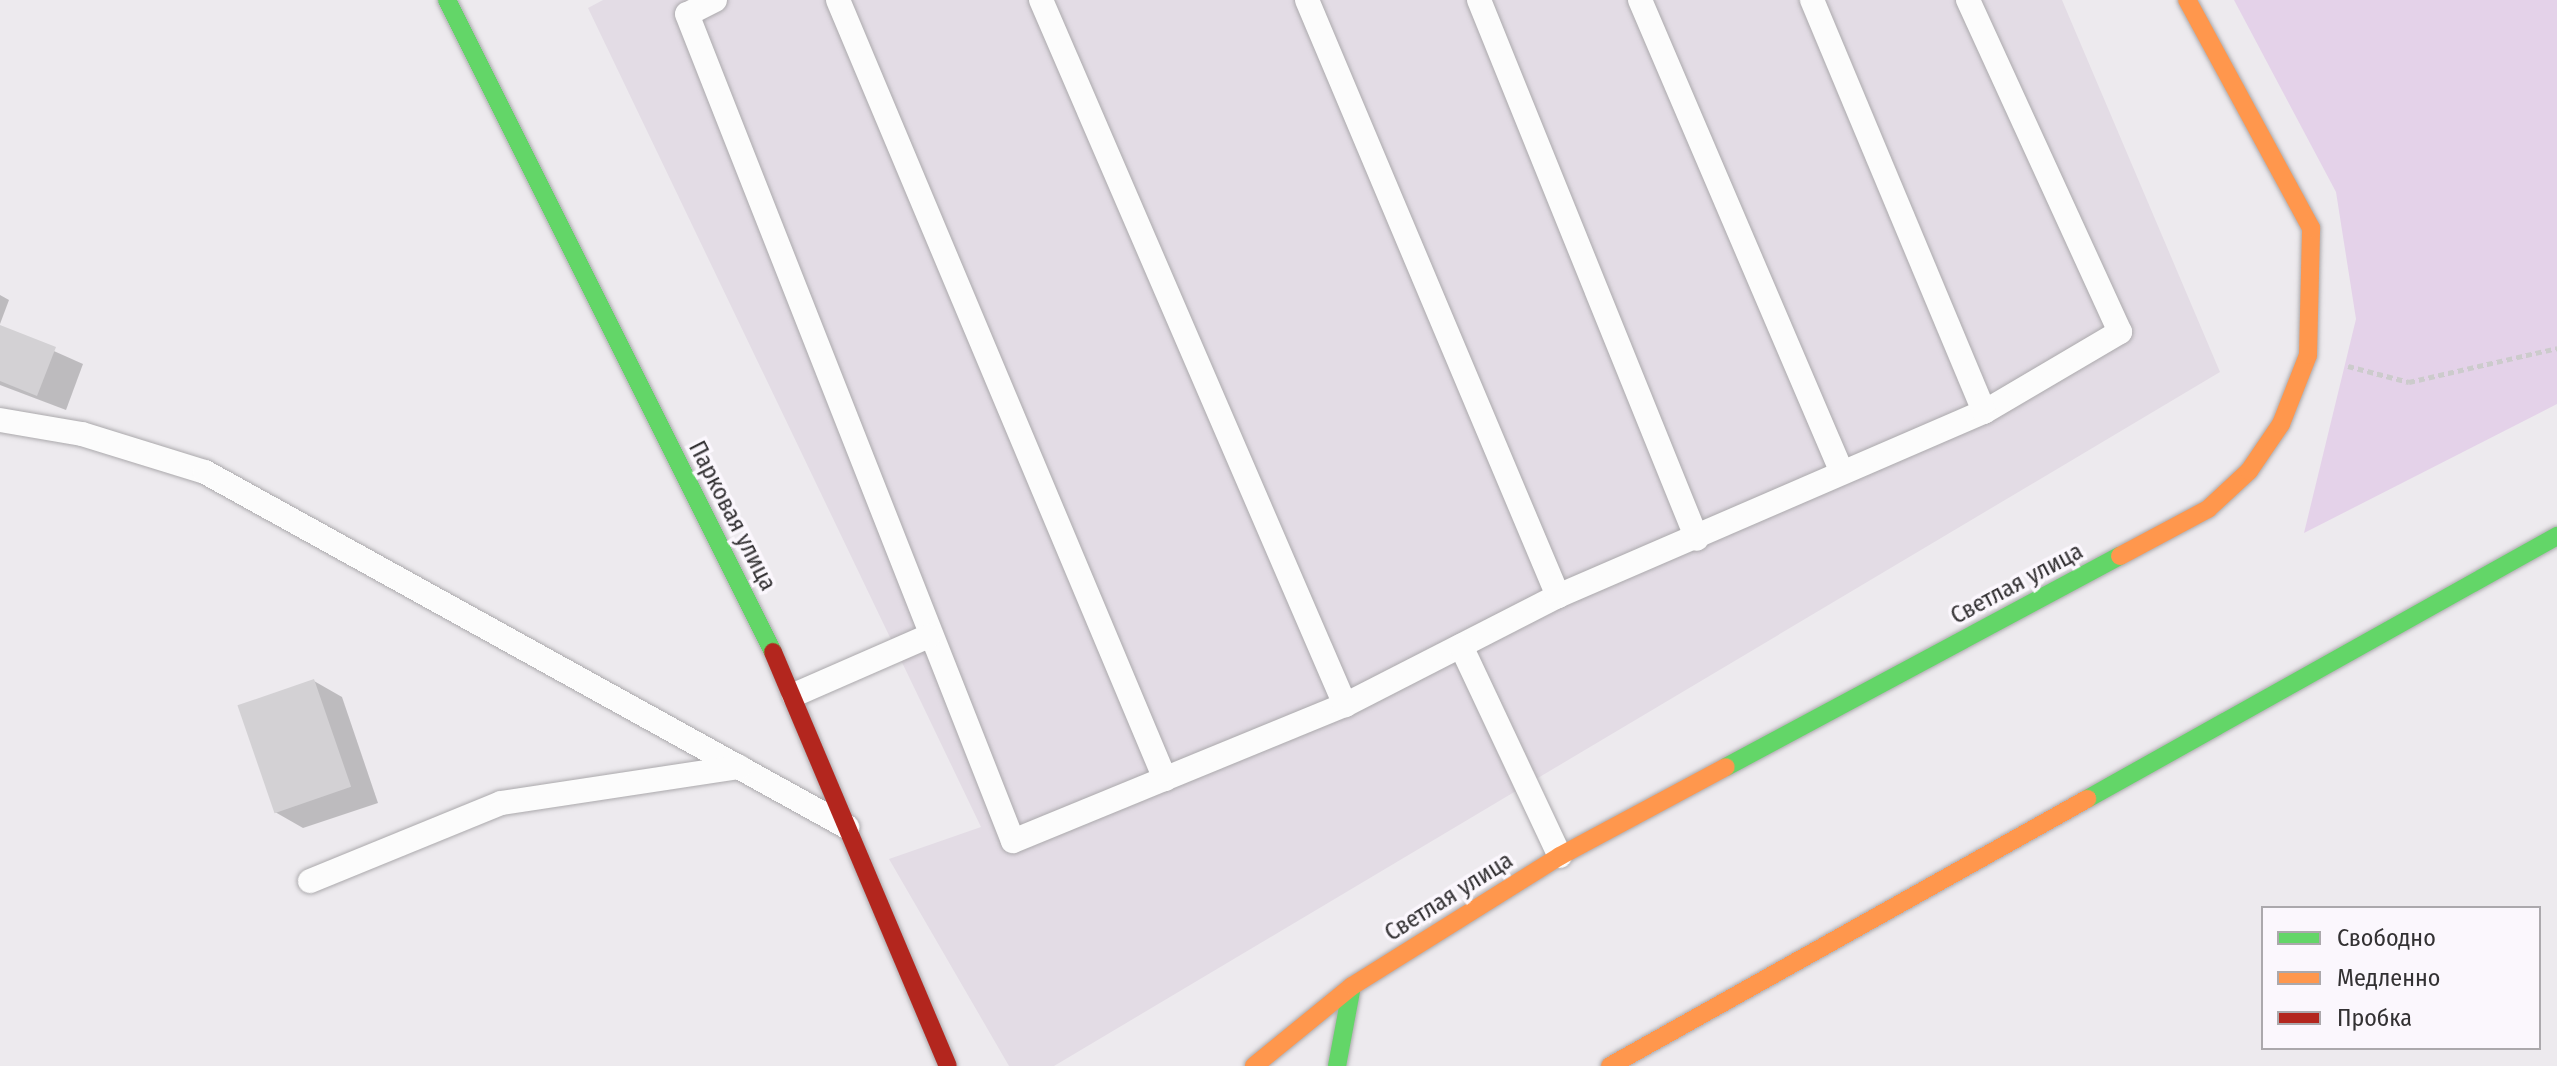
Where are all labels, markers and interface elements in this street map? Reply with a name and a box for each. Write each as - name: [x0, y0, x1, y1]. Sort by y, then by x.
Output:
- street label: Парковая улица: [682, 436, 782, 596]
- street label: Светлая улица: [1946, 537, 2088, 631]
- street label: Светлая улица: [1380, 846, 1518, 948]
- legend: [2261, 906, 2541, 1050]
- text: Свободно: [2337, 924, 2436, 952]
- text: Медленно: [2337, 964, 2440, 992]
- text: Пробка: [2337, 1004, 2412, 1032]

